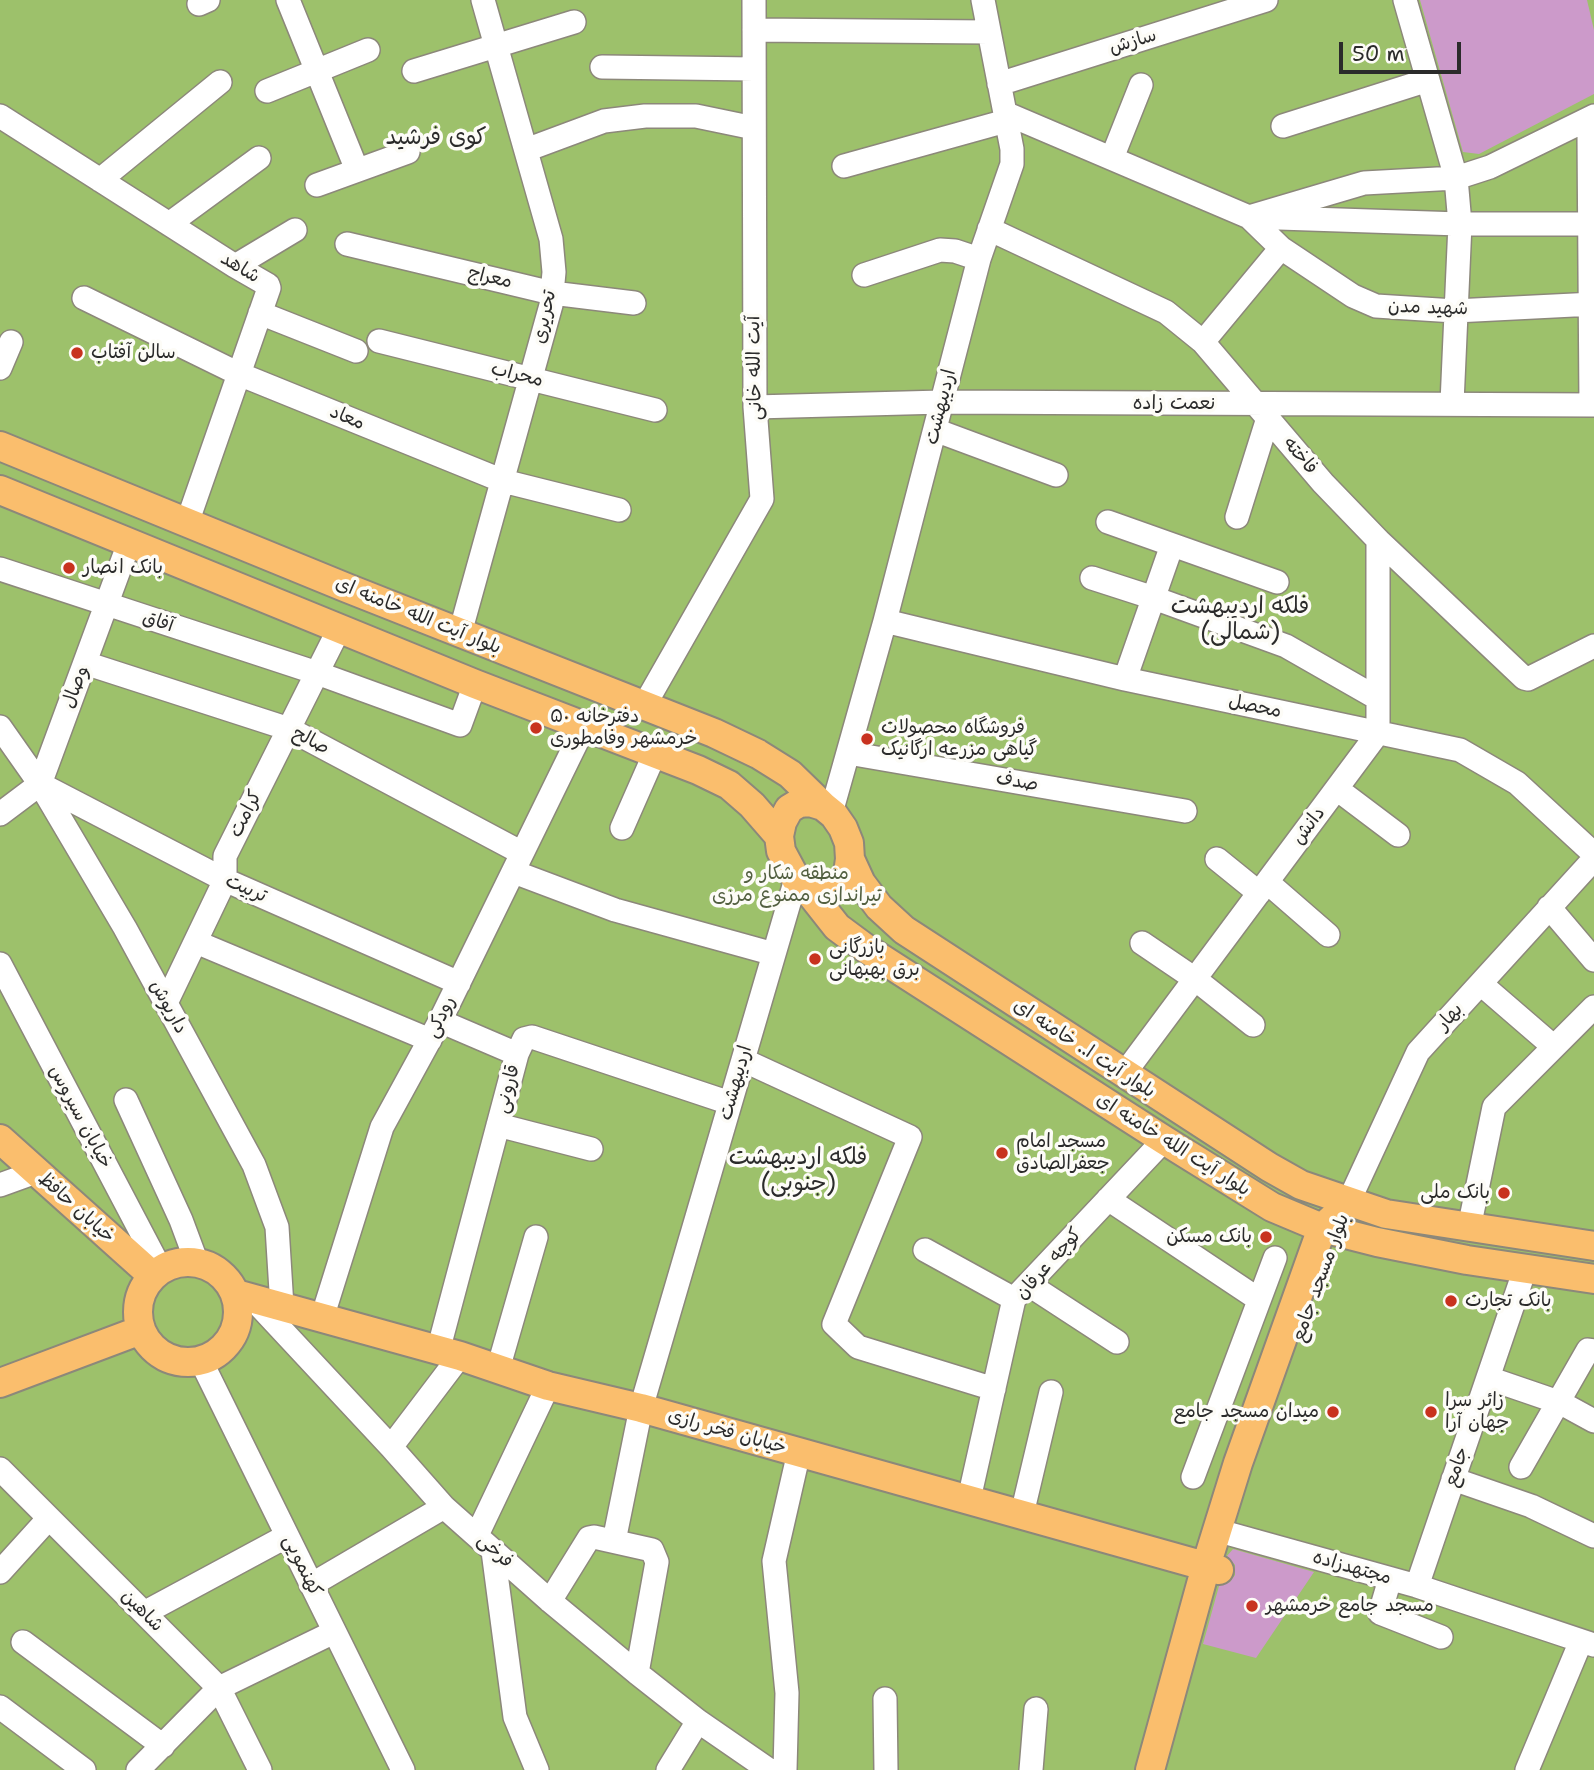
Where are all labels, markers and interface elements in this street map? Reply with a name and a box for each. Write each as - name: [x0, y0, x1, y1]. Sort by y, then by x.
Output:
- street label: سازش: [1106, 24, 1160, 60]
- scale bar: [1342, 28, 1464, 72]
- text: 50 m: [1352, 40, 1405, 68]
- district label: کوی فرشید: [385, 124, 487, 152]
- street label: شاهد: [216, 247, 264, 289]
- street label: معراج: [466, 262, 514, 294]
- street label: تحریری: [528, 288, 562, 346]
- street label: شهید مدن: [1388, 295, 1468, 321]
- street label: آیت الله خانی: [743, 316, 767, 420]
- place label: سالن آفتاب: [91, 342, 176, 364]
- marker: سالن آفتاب: [69, 345, 85, 361]
- street label: محراب: [489, 358, 545, 392]
- street label: اردیبهشت: [921, 367, 961, 447]
- street label: نعمت زاده: [1133, 393, 1215, 415]
- street label: معاد: [326, 401, 368, 435]
- street label: فاخته: [1278, 433, 1322, 479]
- place label: بانک انصار: [83, 557, 163, 579]
- marker: بانک انصار: [61, 560, 77, 576]
- street label: بلوار آیت الله خامنه ای: [332, 572, 504, 660]
- district label: فلکه اردیبهشت (شمالی): [1171, 593, 1309, 647]
- street label: آفاق: [140, 606, 176, 638]
- street label: وصال: [57, 662, 95, 712]
- street label: محصل: [1226, 690, 1284, 724]
- place label: دفترخانه ۵۰ خرمشهر وفامطوری: [550, 706, 697, 750]
- place label: فروشگاه محصولات گیاهی مزرعه ارگانیک: [881, 717, 1037, 761]
- marker: دفترخانه ۵۰ خرمشهر وفامطوری: [528, 720, 544, 736]
- street label: صالح: [289, 722, 333, 760]
- marker: فروشگاه محصولات گیاهی مزرعه ارگانیک: [859, 731, 875, 747]
- street label: صدف: [994, 767, 1040, 797]
- street label: کرامت: [225, 787, 267, 841]
- street label: دانش: [1287, 803, 1331, 849]
- park label: منطقه شکار و تیراندازی ممنوع مرزی: [712, 863, 882, 907]
- street label: تربیت: [222, 870, 270, 908]
- place label: بازرگانی برق بهبهانی: [829, 937, 920, 981]
- marker: بازرگانی برق بهبهانی: [807, 951, 823, 967]
- street label: داریوش: [144, 976, 192, 1038]
- street label: رودکی: [421, 992, 461, 1042]
- street label: بلوار آیت ا.. خامنه ای: [1009, 995, 1159, 1103]
- street label: بهار: [1432, 999, 1468, 1035]
- street label: اردیبهشت: [714, 1043, 758, 1123]
- street label: خیابان سیروس: [43, 1061, 117, 1173]
- street label: قارونی: [491, 1062, 525, 1116]
- street label: بلوار آیت الله خامنه ای: [1092, 1088, 1254, 1202]
- place label: مسجد امام جعفرالصادق: [1016, 1131, 1110, 1175]
- district label: فلکه اردیبهشت (جنوبی): [729, 1144, 867, 1198]
- marker: مسجد امام جعفرالصادق: [994, 1145, 1010, 1161]
- street label: خیابان حافظ: [33, 1168, 119, 1248]
- place label: بانک ملی: [1420, 1182, 1490, 1204]
- marker: بانک ملی: [1496, 1185, 1512, 1201]
- street label: بلوار مسجد جامع: [1287, 1211, 1355, 1345]
- street label: کوچه عرفان: [1011, 1223, 1087, 1305]
- place label: بانک مسکن: [1166, 1226, 1252, 1248]
- marker: بانک مسکن: [1258, 1229, 1274, 1245]
- place label: بانک تجارت: [1465, 1290, 1551, 1312]
- marker: بانک تجارت: [1443, 1293, 1459, 1309]
- place label: زائر سرا جهان آرا: [1445, 1390, 1509, 1434]
- place label: میدان مسجد جامع: [1173, 1401, 1319, 1423]
- street label: خیابان فخر رازی: [665, 1404, 789, 1460]
- marker: میدان مسجد جامع: [1325, 1404, 1341, 1420]
- marker: زائر سرا جهان آرا: [1423, 1404, 1439, 1420]
- street label: جامع: [1440, 1444, 1474, 1490]
- street label: فرخی: [472, 1529, 518, 1573]
- street label: کهنمویی: [277, 1532, 327, 1600]
- street label: مجتهدزاده: [1310, 1546, 1394, 1590]
- street label: شاهین: [116, 1585, 168, 1637]
- place label: مسجد جامع خرمشهر: [1266, 1595, 1434, 1617]
- marker: مسجد جامع خرمشهر: [1244, 1598, 1260, 1614]

